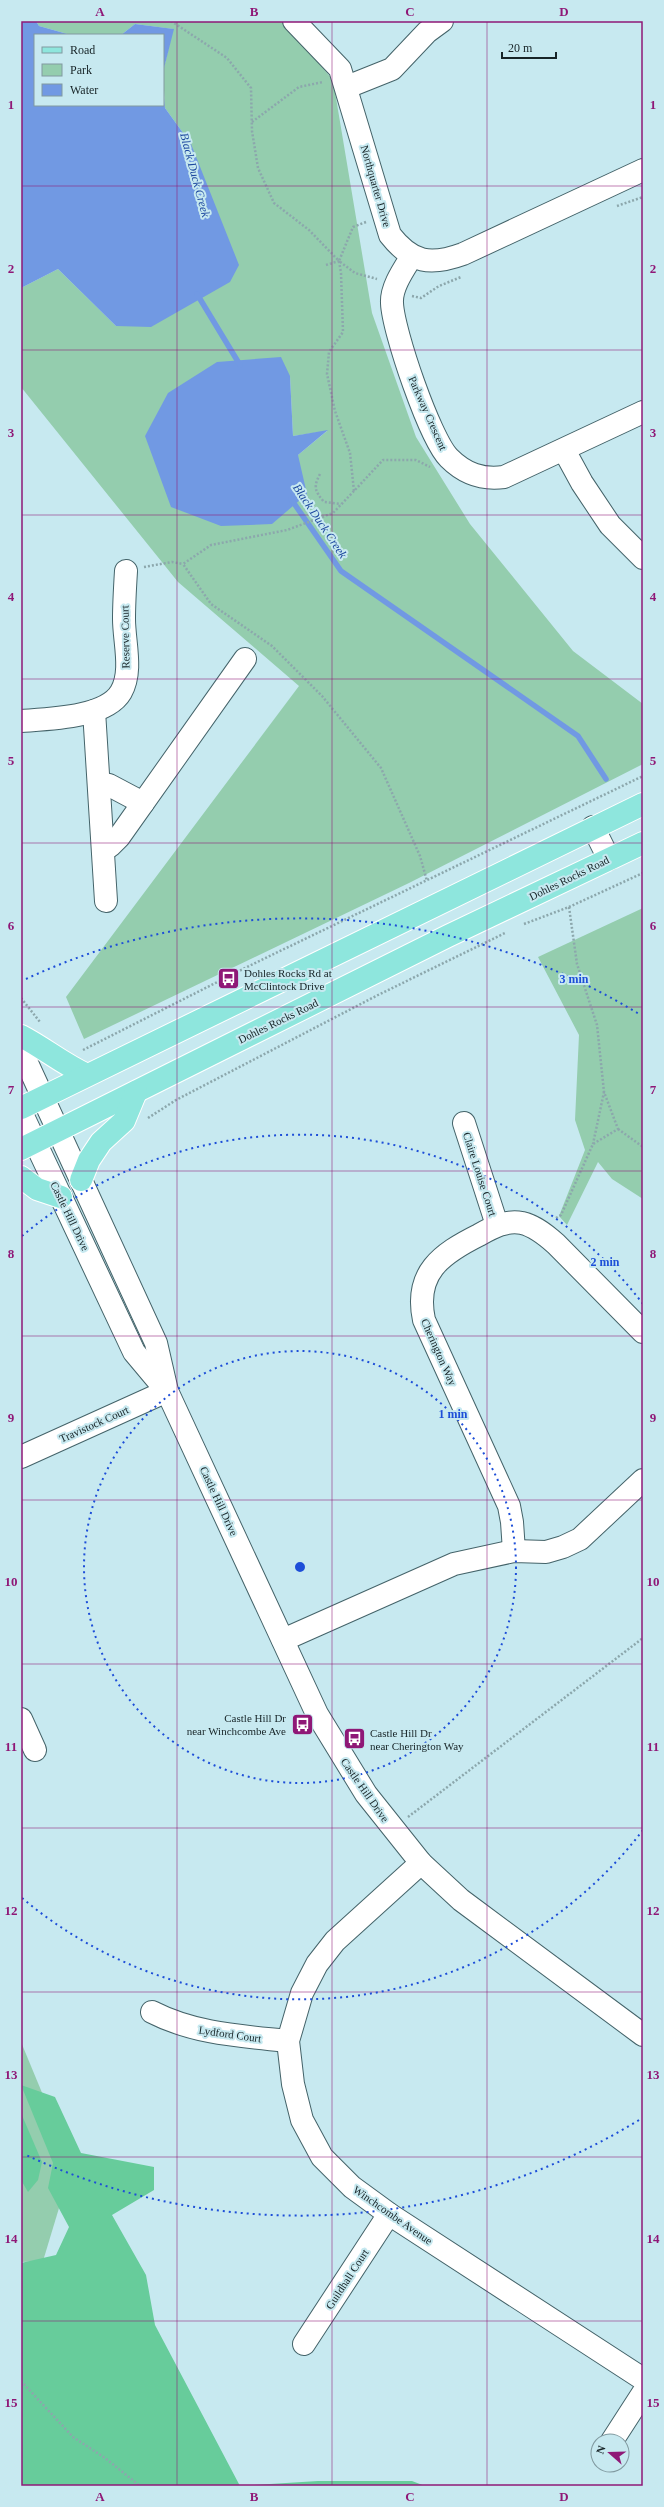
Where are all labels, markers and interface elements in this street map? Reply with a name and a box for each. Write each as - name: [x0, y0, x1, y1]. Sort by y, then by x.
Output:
- text: A: [95, 4, 105, 19]
- text: B: [250, 4, 259, 19]
- text: C: [405, 4, 415, 19]
- text: D: [559, 4, 569, 19]
- legend: [34, 34, 164, 106]
- scale bar: [502, 34, 556, 60]
- text: 20 m: [508, 41, 533, 55]
- text: Road: [70, 43, 95, 57]
- text: Park: [70, 63, 92, 77]
- text: Water: [70, 83, 98, 97]
- text: 1: [8, 97, 14, 112]
- text: 1: [650, 97, 656, 112]
- water label: Black Duck Creek: [177, 131, 213, 219]
- street label: Northquarter Drive: [359, 144, 393, 228]
- text: 2: [8, 261, 14, 276]
- text: 2: [650, 261, 656, 276]
- street label: Parkway Crescent: [406, 374, 450, 452]
- text: 3: [8, 425, 15, 440]
- text: 3: [650, 425, 657, 440]
- water label: Black Duck Creek: [290, 481, 350, 561]
- text: 4: [8, 589, 15, 604]
- text: 4: [650, 589, 657, 604]
- street label: Reserve Court: [118, 605, 132, 669]
- text: 5: [8, 753, 15, 768]
- text: 5: [650, 753, 657, 768]
- street label: Dohles Rocks Road: [527, 853, 611, 903]
- text: 6: [8, 918, 15, 933]
- text: 6: [650, 918, 657, 933]
- bus stop icon: Dohles Rocks Rd at McClintock Drive: [215, 966, 241, 992]
- place label: Dohles Rocks Rd at McClintock Drive: [244, 967, 332, 992]
- text: 3 min: [559, 972, 589, 986]
- street label: Dohles Rocks Road: [236, 996, 320, 1046]
- text: 7: [8, 1082, 15, 1097]
- text: 7: [650, 1082, 657, 1097]
- street label: Claire Louise Court: [461, 1131, 499, 1217]
- street label: Castle Hill Drive: [48, 1180, 92, 1253]
- text: 8: [8, 1246, 15, 1261]
- text: 8: [650, 1246, 657, 1261]
- text: 2 min: [590, 1255, 620, 1269]
- street label: Cherington Way: [419, 1317, 459, 1388]
- street label: Travistock Court: [58, 1403, 130, 1445]
- text: 1 min: [438, 1407, 468, 1421]
- text: 9: [8, 1410, 15, 1425]
- text: 9: [650, 1410, 657, 1425]
- street label: Castle Hill Drive: [198, 1464, 240, 1538]
- centre of rings: [293, 1560, 307, 1574]
- text: 10: [5, 1574, 18, 1589]
- text: 10: [647, 1574, 660, 1589]
- bus stop icon: Castle Hill Dr near Winchcombe Ave: [289, 1711, 315, 1737]
- place label: Castle Hill Dr near Winchcombe Ave: [187, 1712, 286, 1737]
- bus stop icon: Castle Hill Dr near Cherington Way: [341, 1726, 367, 1752]
- place label: Castle Hill Dr near Cherington Way: [370, 1727, 464, 1752]
- text: 11: [5, 1739, 17, 1754]
- text: 11: [647, 1739, 659, 1754]
- street label: Castle Hill Drive: [339, 1756, 392, 1824]
- text: 12: [5, 1903, 18, 1918]
- text: 12: [647, 1903, 660, 1918]
- street label: Lydford Court: [198, 2024, 262, 2044]
- text: 13: [5, 2067, 18, 2082]
- text: 13: [647, 2067, 660, 2082]
- street label: Winchcombe Avenue: [351, 2183, 435, 2247]
- text: 14: [5, 2231, 18, 2246]
- text: 14: [647, 2231, 660, 2246]
- street label: Guildhall Court: [323, 2247, 371, 2311]
- text: 15: [5, 2395, 18, 2410]
- text: 15: [647, 2395, 660, 2410]
- north arrow: [590, 2433, 630, 2473]
- text: N: [594, 2444, 608, 2455]
- text: A: [95, 2489, 105, 2504]
- text: B: [250, 2489, 259, 2504]
- text: C: [405, 2489, 415, 2504]
- text: D: [559, 2489, 569, 2504]

